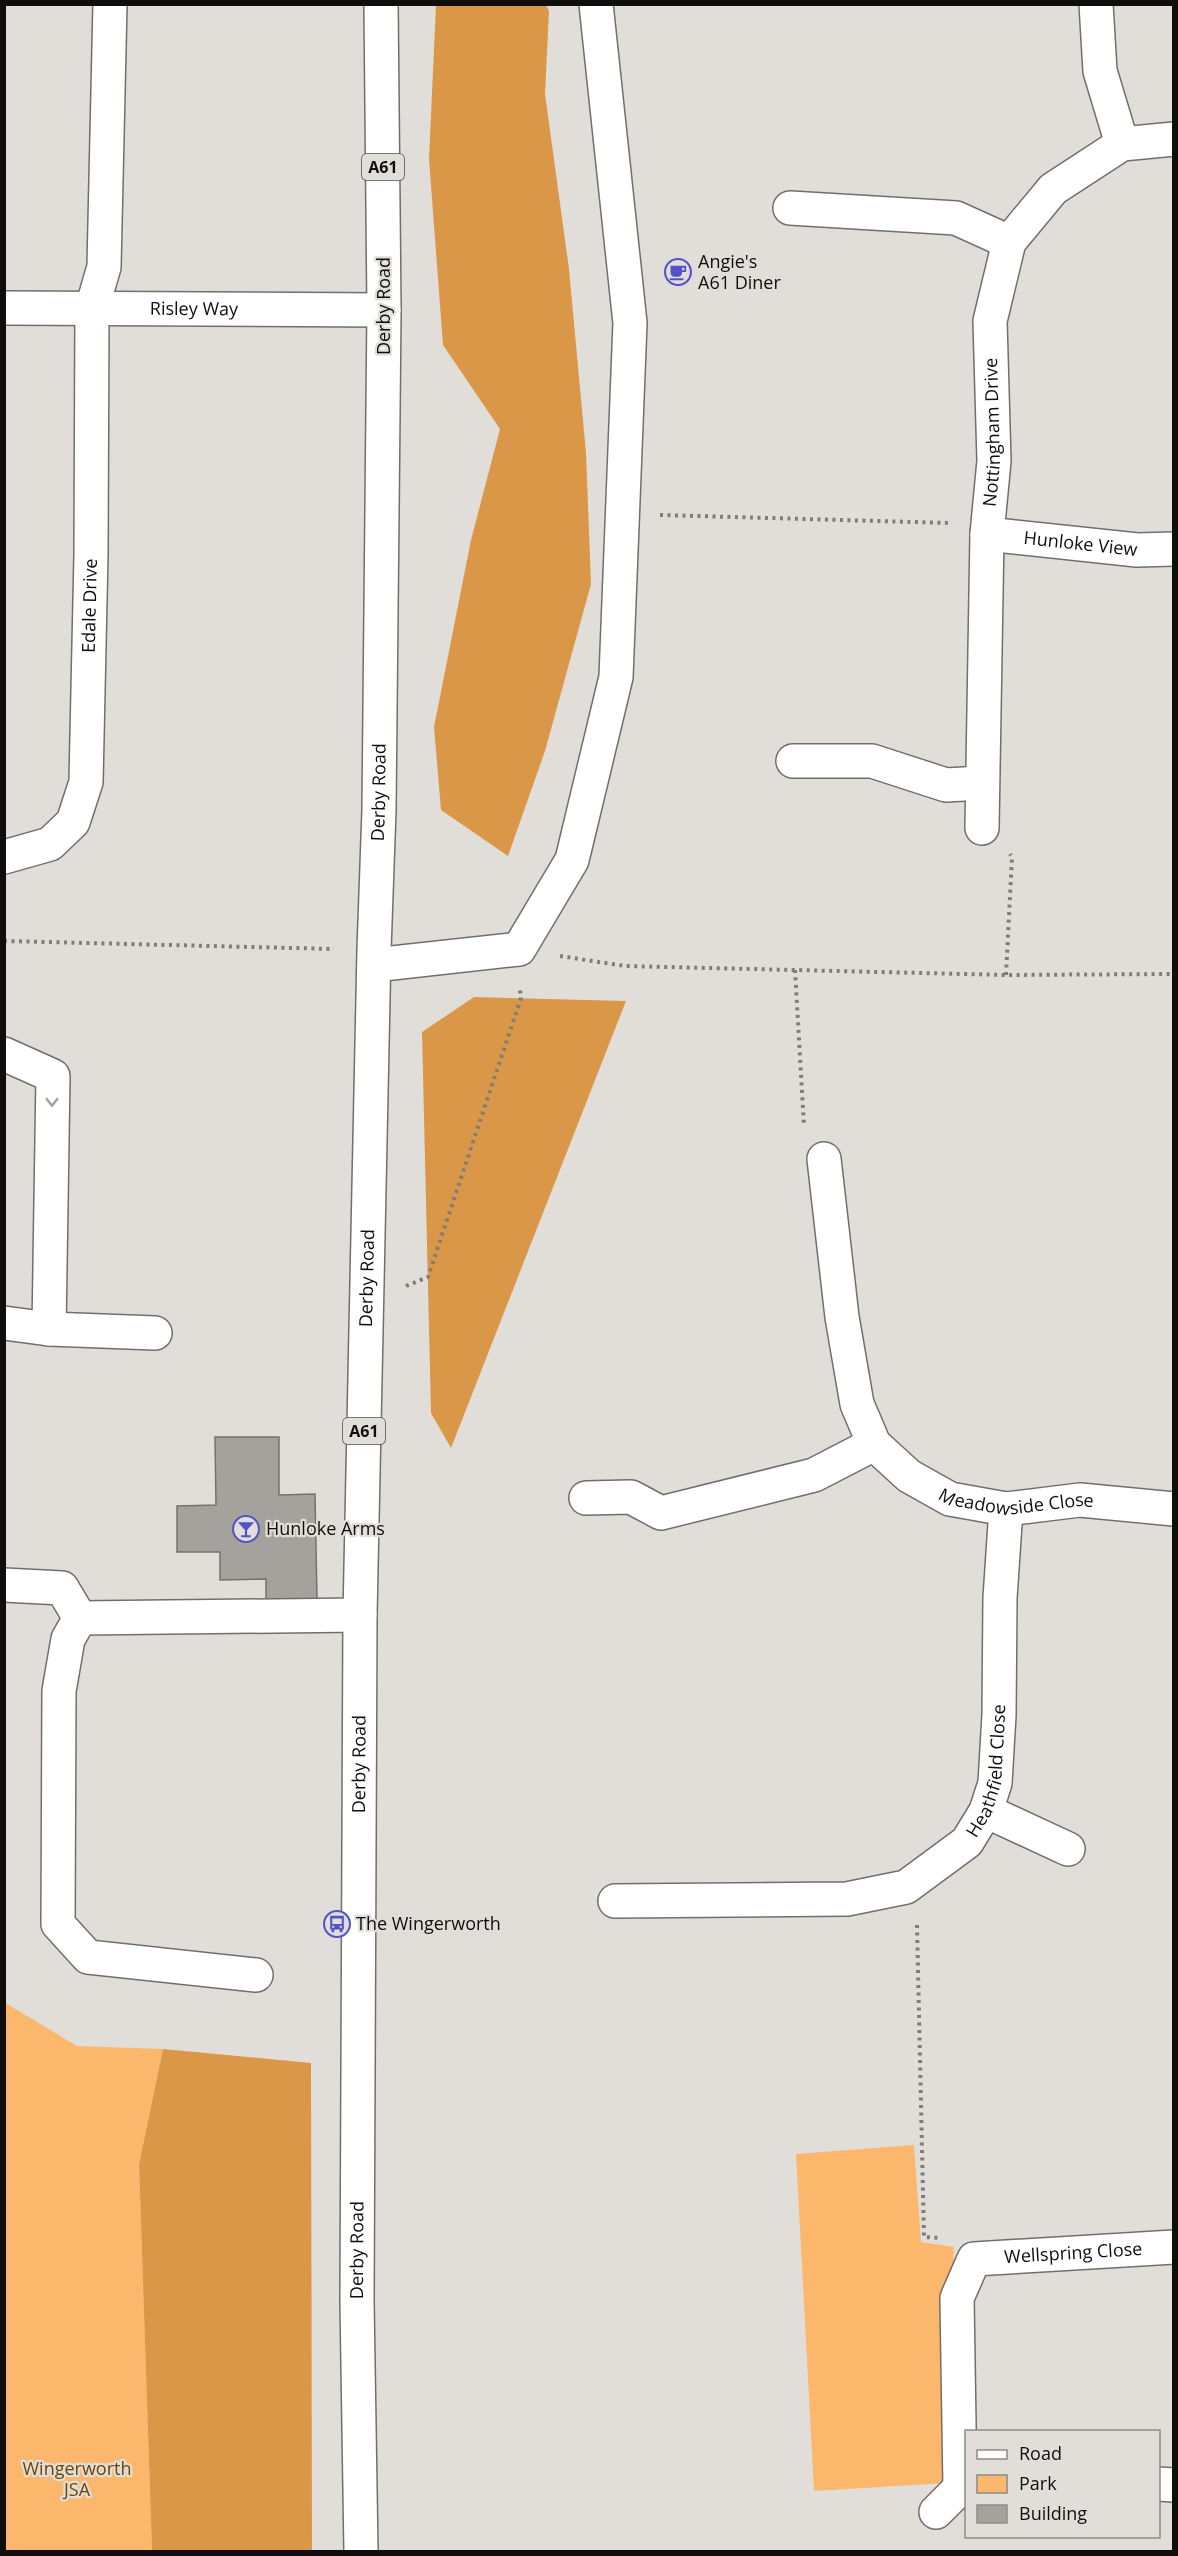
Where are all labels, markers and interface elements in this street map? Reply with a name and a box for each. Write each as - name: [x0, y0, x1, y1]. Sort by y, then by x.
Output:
- road number: A61: [362, 154, 404, 180]
- place label: Angie's A61 Diner: [698, 249, 781, 294]
- street label: Derby Road: [371, 257, 395, 355]
- cafe icon: Angie's A61 Diner: [663, 257, 693, 287]
- street label: Risley Way: [150, 296, 239, 320]
- street label: Nottingham Drive: [977, 358, 1005, 508]
- street label: Hunloke View: [1022, 525, 1139, 561]
- street label: Edale Drive: [76, 558, 102, 653]
- street label: Derby Road: [365, 743, 391, 842]
- one-way arrow: [46, 1098, 59, 1107]
- street label: Derby Road: [353, 1229, 379, 1327]
- road number: A61: [343, 1418, 385, 1444]
- street label: Meadowside Close: [935, 1482, 1095, 1521]
- bar icon: Hunloke Arms: [231, 1514, 261, 1544]
- place label: Hunloke Arms: [266, 1516, 385, 1540]
- street label: Heathfield Close: [960, 1704, 1010, 1841]
- street label: Derby Road: [346, 1715, 371, 1813]
- bus stop icon: The Wingerworth: [322, 1909, 352, 1939]
- place label: The Wingerworth: [356, 1911, 501, 1935]
- street label: Derby Road: [344, 2201, 368, 2299]
- street label: Wellspring Close: [1003, 2236, 1143, 2268]
- legend: [965, 2430, 1160, 2538]
- text: Road: [1019, 2441, 1062, 2465]
- park label: Wingerworth JSA: [22, 2456, 132, 2501]
- text: Park: [1019, 2471, 1057, 2495]
- text: Building: [1019, 2501, 1087, 2525]

